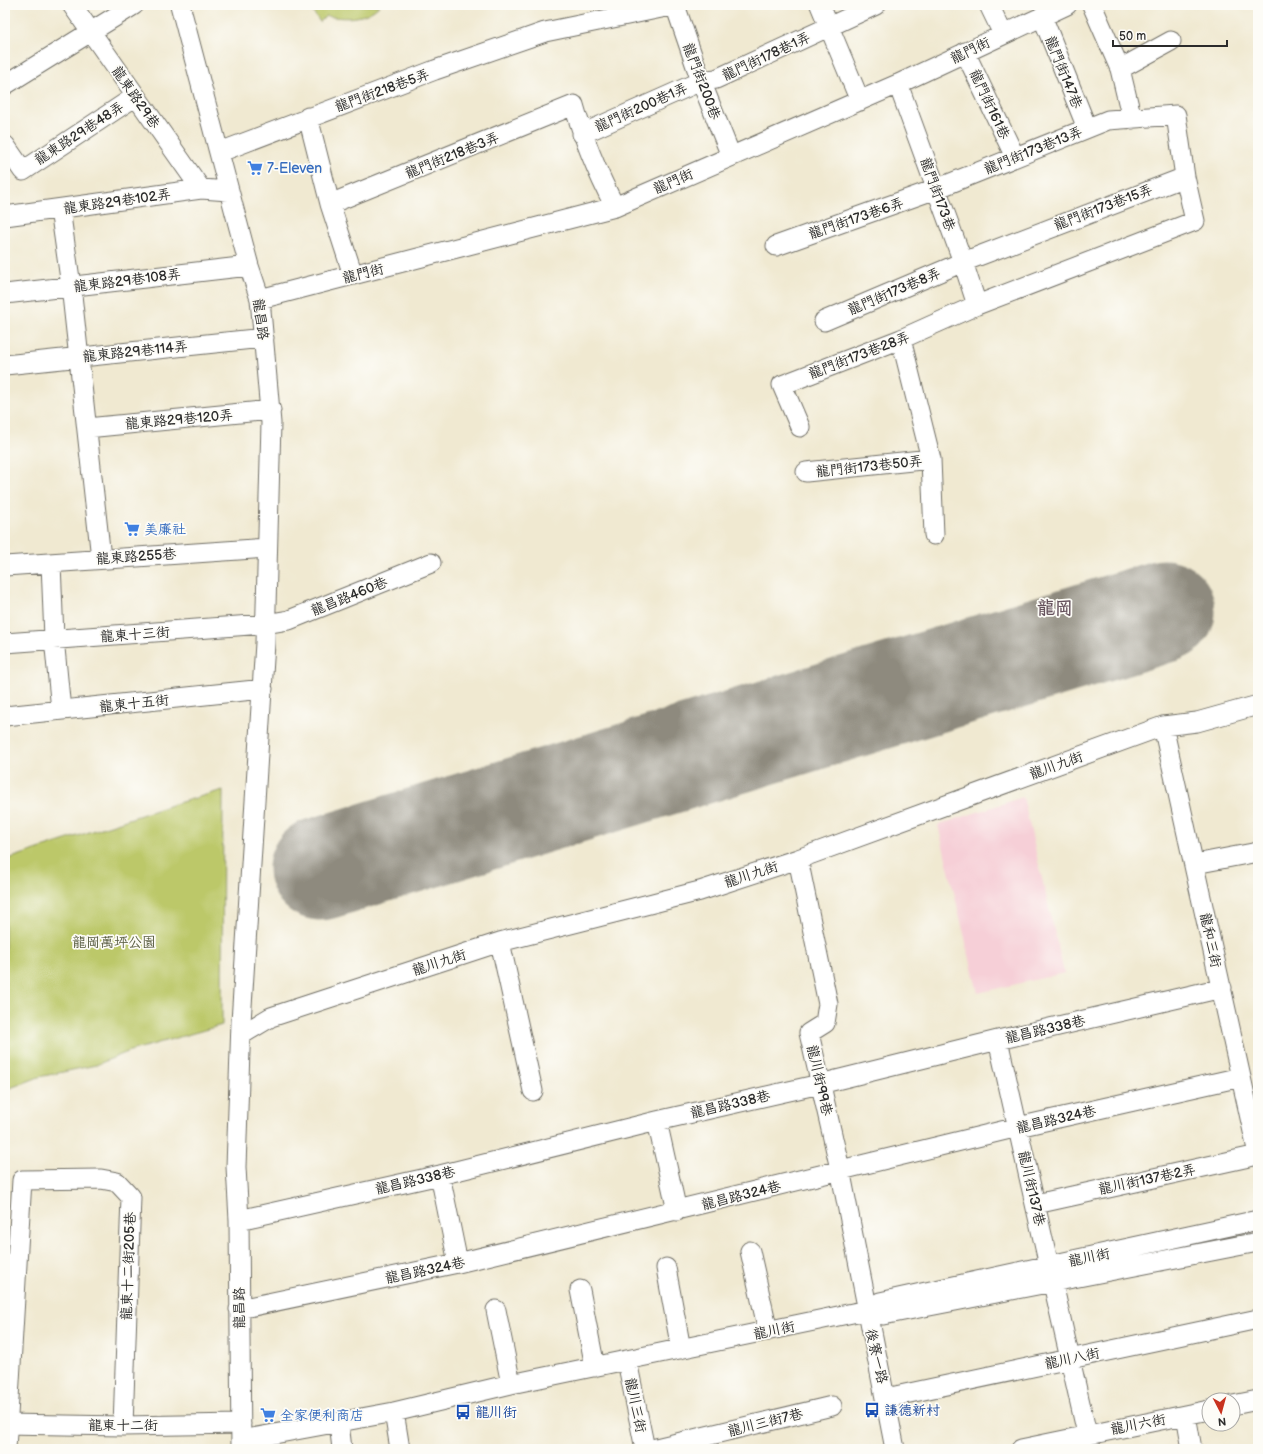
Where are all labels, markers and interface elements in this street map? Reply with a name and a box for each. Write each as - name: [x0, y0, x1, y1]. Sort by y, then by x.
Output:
- scale bar: [1113, 22, 1227, 48]
- street label: 龍門街178巷1弄: [719, 28, 813, 84]
- text: 50 m: [1119, 29, 1146, 44]
- street label: 龍門街147巷: [1041, 33, 1086, 112]
- street label: 龍門街: [948, 34, 993, 67]
- street label: 龍門街200巷: [679, 40, 724, 123]
- street label: 龍東路29巷: [108, 63, 164, 133]
- street label: 龍門街218巷5弄: [332, 65, 432, 115]
- street label: 龍門街161巷: [966, 66, 1014, 143]
- street label: 龍門街200巷1弄: [592, 79, 690, 136]
- street label: 龍東路29巷48弄: [31, 98, 127, 169]
- street label: 龍門街173巷13弄: [981, 123, 1085, 178]
- street label: 龍門街218巷3弄: [403, 129, 502, 182]
- street label: 龍門街173巷: [916, 155, 959, 234]
- supermarket icon: 7-Eleven: [246, 159, 264, 177]
- place label: 7-Eleven: [267, 160, 322, 177]
- street label: 龍門街: [651, 165, 696, 198]
- street label: 龍門街173巷15弄: [1051, 181, 1155, 234]
- street label: 龍東路29巷102弄: [62, 186, 172, 217]
- street label: 龍門街173巷6弄: [806, 194, 906, 243]
- street label: 龍門街: [341, 260, 386, 287]
- street label: 龍門街173巷8弄: [845, 264, 943, 319]
- street label: 龍東路29巷108弄: [72, 265, 182, 296]
- street label: 龍昌路: [249, 297, 272, 341]
- street label: 龍門街173巷28弄: [806, 328, 912, 383]
- street label: 龍東路29巷114弄: [82, 338, 189, 365]
- street label: 龍東路29巷120弄: [124, 406, 234, 433]
- street label: 龍門街173巷50弄: [815, 452, 923, 481]
- supermarket icon: 美廉社: [123, 520, 141, 538]
- place label: 美廉社: [144, 521, 186, 538]
- street label: 龍東路255巷: [95, 545, 178, 568]
- street label: 龍昌路460巷: [308, 573, 391, 620]
- district label: 龍岡: [1037, 598, 1073, 619]
- street label: 龍東十三街: [100, 624, 171, 645]
- street label: 龍東十五街: [98, 691, 170, 716]
- street label: 龍川九街: [1027, 748, 1085, 783]
- street label: 龍川九街: [722, 858, 780, 891]
- street label: 龍和三街: [1196, 911, 1225, 969]
- park label: 龍岡萬坪公園: [72, 934, 156, 951]
- street label: 龍川九街: [410, 946, 468, 979]
- street label: 龍昌路338巷: [1004, 1012, 1088, 1047]
- street label: 龍川街99巷: [803, 1043, 836, 1118]
- street label: 龍昌路338巷: [689, 1087, 773, 1122]
- street label: 龍昌路324巷: [1015, 1102, 1099, 1137]
- street label: 龍川街137巷: [1015, 1149, 1049, 1228]
- street label: 龍川街137巷2弄: [1097, 1161, 1197, 1198]
- street label: 龍昌路338巷: [374, 1163, 458, 1198]
- street label: 龍昌路324巷: [700, 1177, 784, 1214]
- street label: 龍東十二街205巷: [118, 1210, 139, 1321]
- street label: 龍川街: [1067, 1245, 1111, 1270]
- street label: 龍昌路324巷: [384, 1254, 468, 1287]
- street label: 龍昌路: [231, 1287, 248, 1329]
- street label: 龍川街: [752, 1318, 796, 1343]
- street label: 後寮一路: [862, 1327, 891, 1385]
- street label: 龍川八街: [1043, 1344, 1101, 1373]
- street label: 龍川三街: [621, 1376, 650, 1434]
- north arrow: [1201, 1392, 1241, 1432]
- bus stop icon: 謙德新村: [863, 1401, 881, 1419]
- place label: 謙德新村: [884, 1402, 940, 1419]
- bus stop icon: 龍川街: [454, 1403, 472, 1421]
- place label: 龍川街: [475, 1404, 517, 1421]
- street label: 龍川三街7巷: [726, 1405, 805, 1440]
- supermarket icon: 全家便利商店: [259, 1406, 277, 1424]
- place label: 全家便利商店: [280, 1407, 364, 1424]
- street label: 龍川六街: [1109, 1411, 1167, 1438]
- text: N: [1217, 1415, 1227, 1428]
- street label: 龍東十二街: [88, 1417, 158, 1434]

